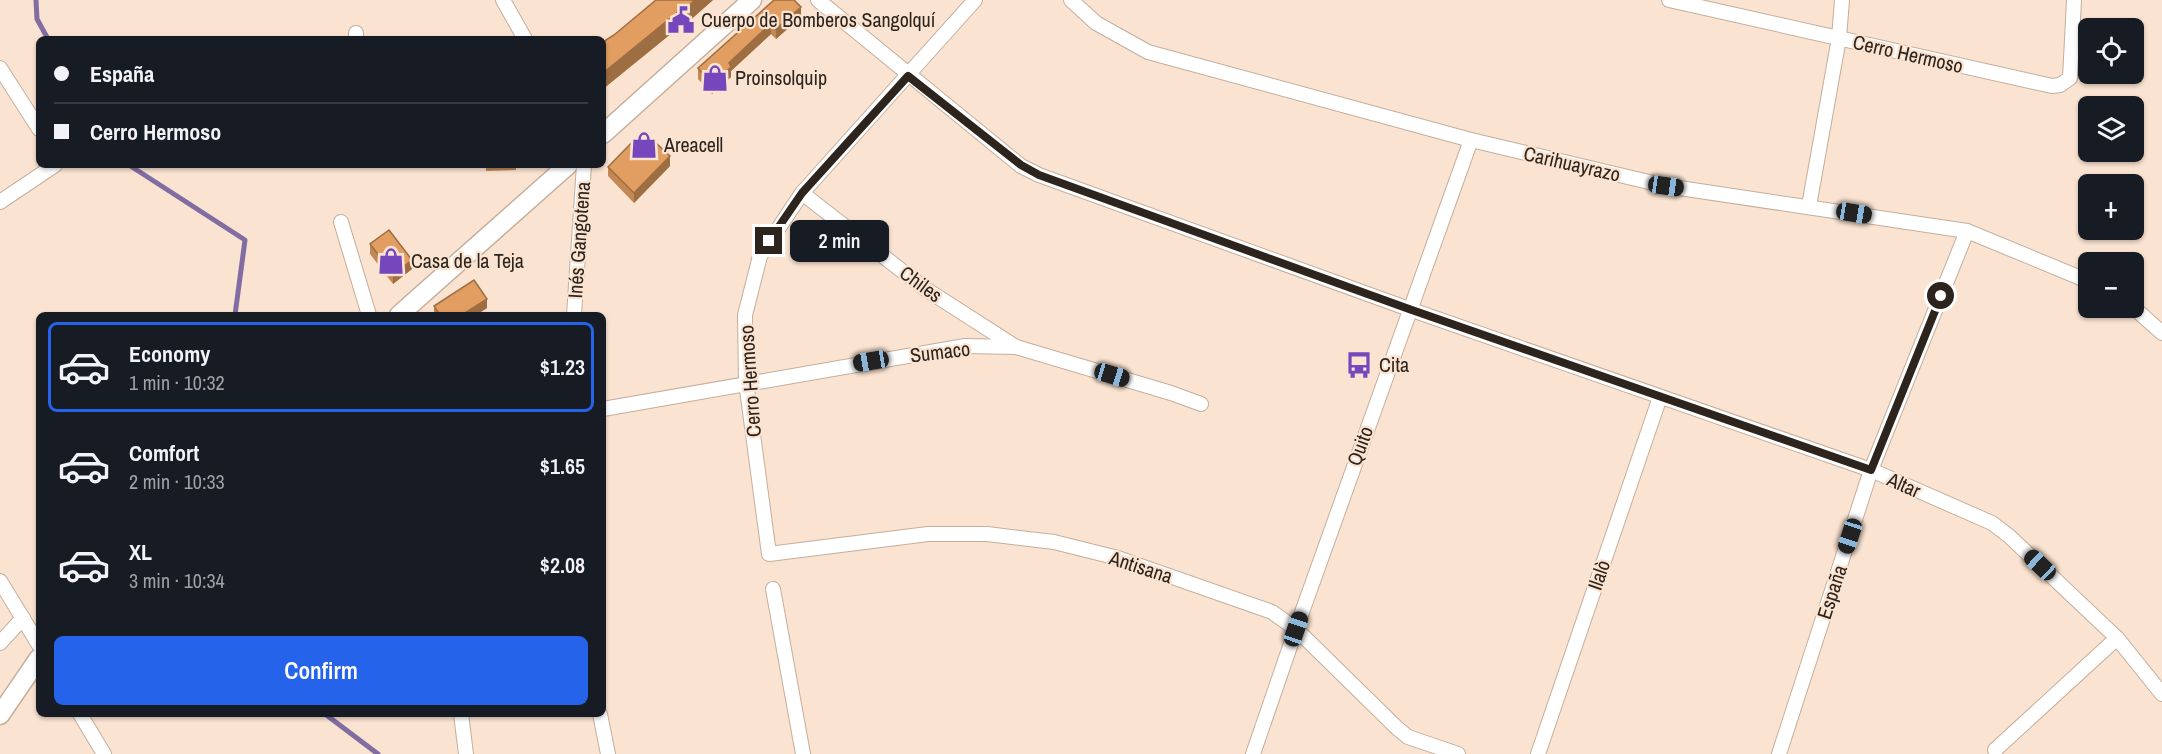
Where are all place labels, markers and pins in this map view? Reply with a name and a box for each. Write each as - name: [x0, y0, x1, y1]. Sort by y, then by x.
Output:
- public building icon: Cuerpo de Bomberos Sangolquí: [666, 5, 696, 35]
- place label: Cuerpo de Bomberos Sangolquí: [701, 6, 936, 33]
- shop icon: Proinsolquip: [700, 63, 730, 93]
- place label: Proinsolquip: [735, 64, 827, 91]
- shop icon: Areacell: [629, 130, 659, 160]
- place label: Areacell: [663, 131, 723, 158]
- shop icon: Casa de la Teja: [376, 246, 406, 276]
- place label: Casa de la Teja: [411, 247, 524, 274]
- bus stop icon: Cita: [1344, 350, 1374, 380]
- place label: Cita: [1379, 351, 1409, 378]

